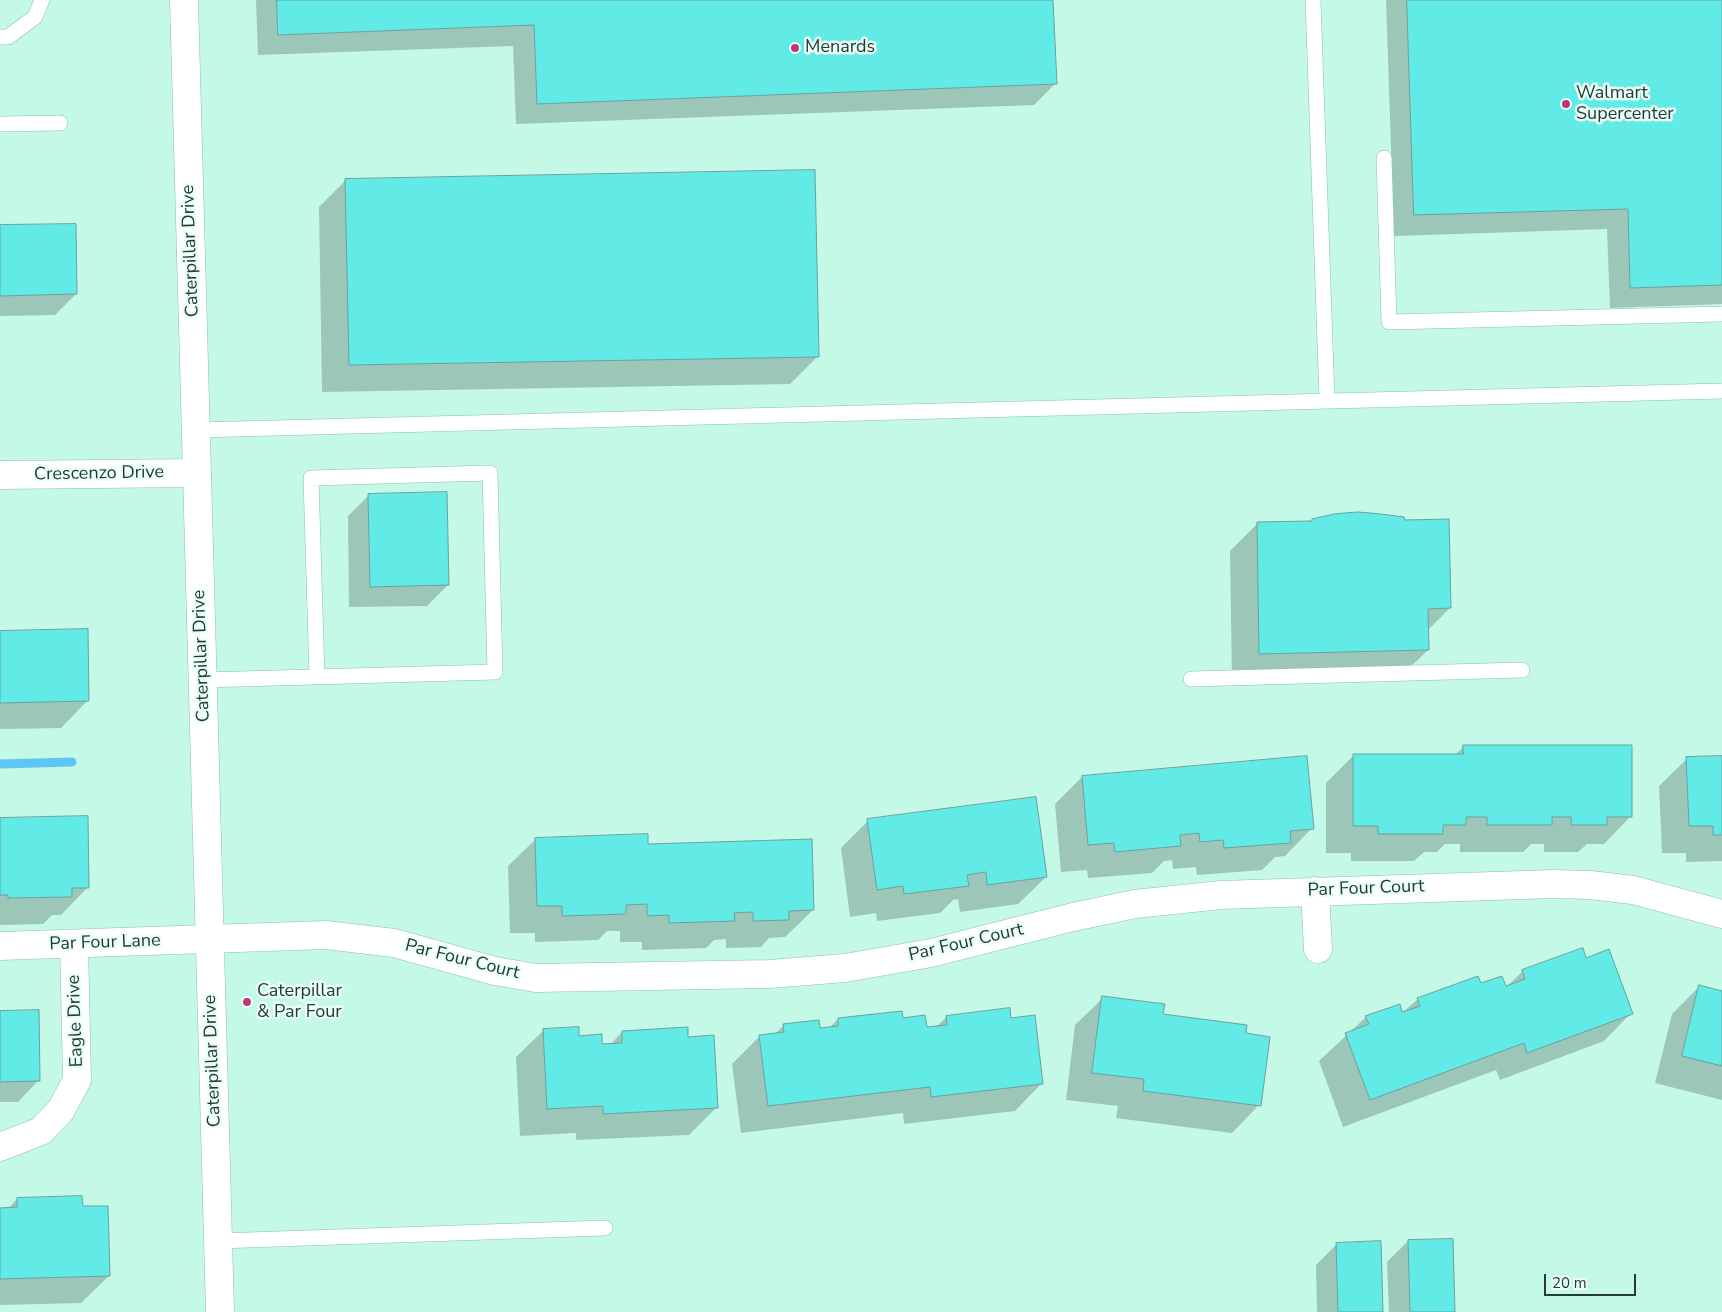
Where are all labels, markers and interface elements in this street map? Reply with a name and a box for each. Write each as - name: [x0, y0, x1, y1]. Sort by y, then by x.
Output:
- place label: Menards: [805, 37, 875, 59]
- marker: Menards: [789, 42, 801, 54]
- place label: Walmart Supercenter: [1576, 83, 1674, 126]
- marker: Walmart Supercenter: [1560, 98, 1572, 110]
- street label: Caterpillar Drive: [178, 185, 204, 317]
- street label: Crescenzo Drive: [34, 462, 164, 486]
- street label: Caterpillar Drive: [189, 590, 215, 722]
- street label: Par Four Court: [1307, 876, 1425, 902]
- street label: Par Four Court: [907, 919, 1025, 967]
- street label: Par Four Lane: [49, 930, 161, 956]
- street label: Par Four Court: [403, 935, 521, 985]
- street label: Eagle Drive: [64, 974, 88, 1068]
- place label: Caterpillar & Par Four: [257, 981, 342, 1024]
- street label: Caterpillar Drive: [200, 995, 226, 1127]
- marker: Caterpillar & Par Four: [241, 996, 253, 1008]
- scale bar: [1547, 1264, 1640, 1296]
- text: 20 m: [1552, 1273, 1587, 1293]

